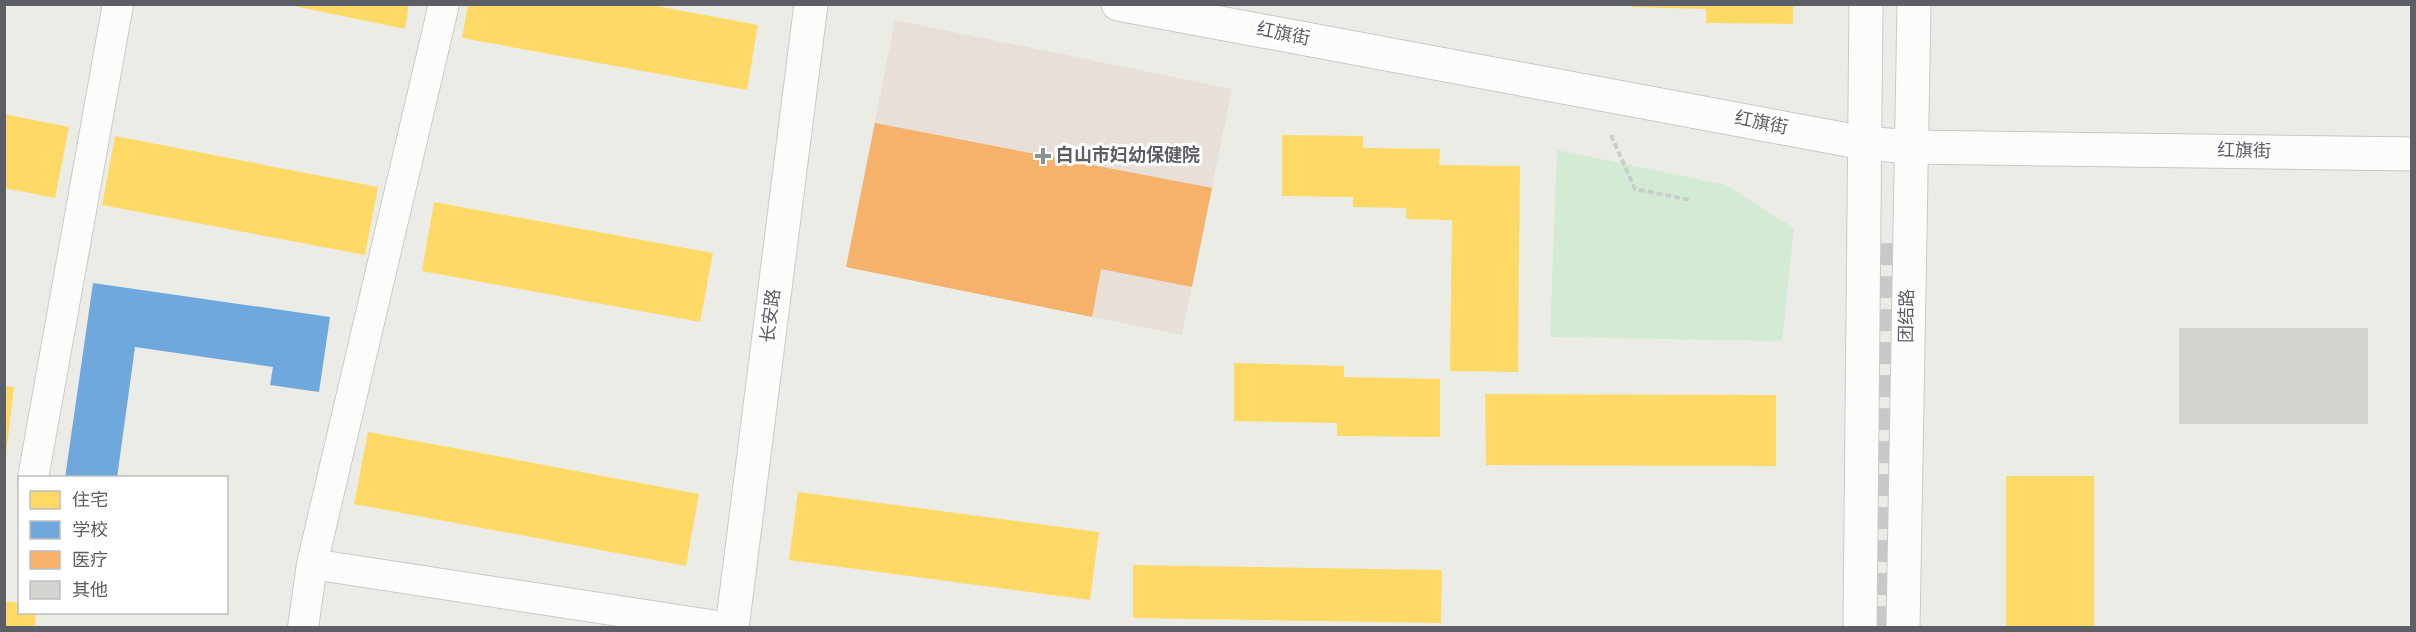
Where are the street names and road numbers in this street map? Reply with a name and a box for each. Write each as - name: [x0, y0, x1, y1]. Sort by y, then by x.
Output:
- street label: 红旗街: [1254, 19, 1312, 51]
- street label: 红旗街: [1732, 108, 1790, 140]
- street label: 红旗街: [2217, 140, 2271, 164]
- street label: 长安路: [757, 288, 787, 344]
- street label: 团结路: [1896, 289, 1920, 343]

